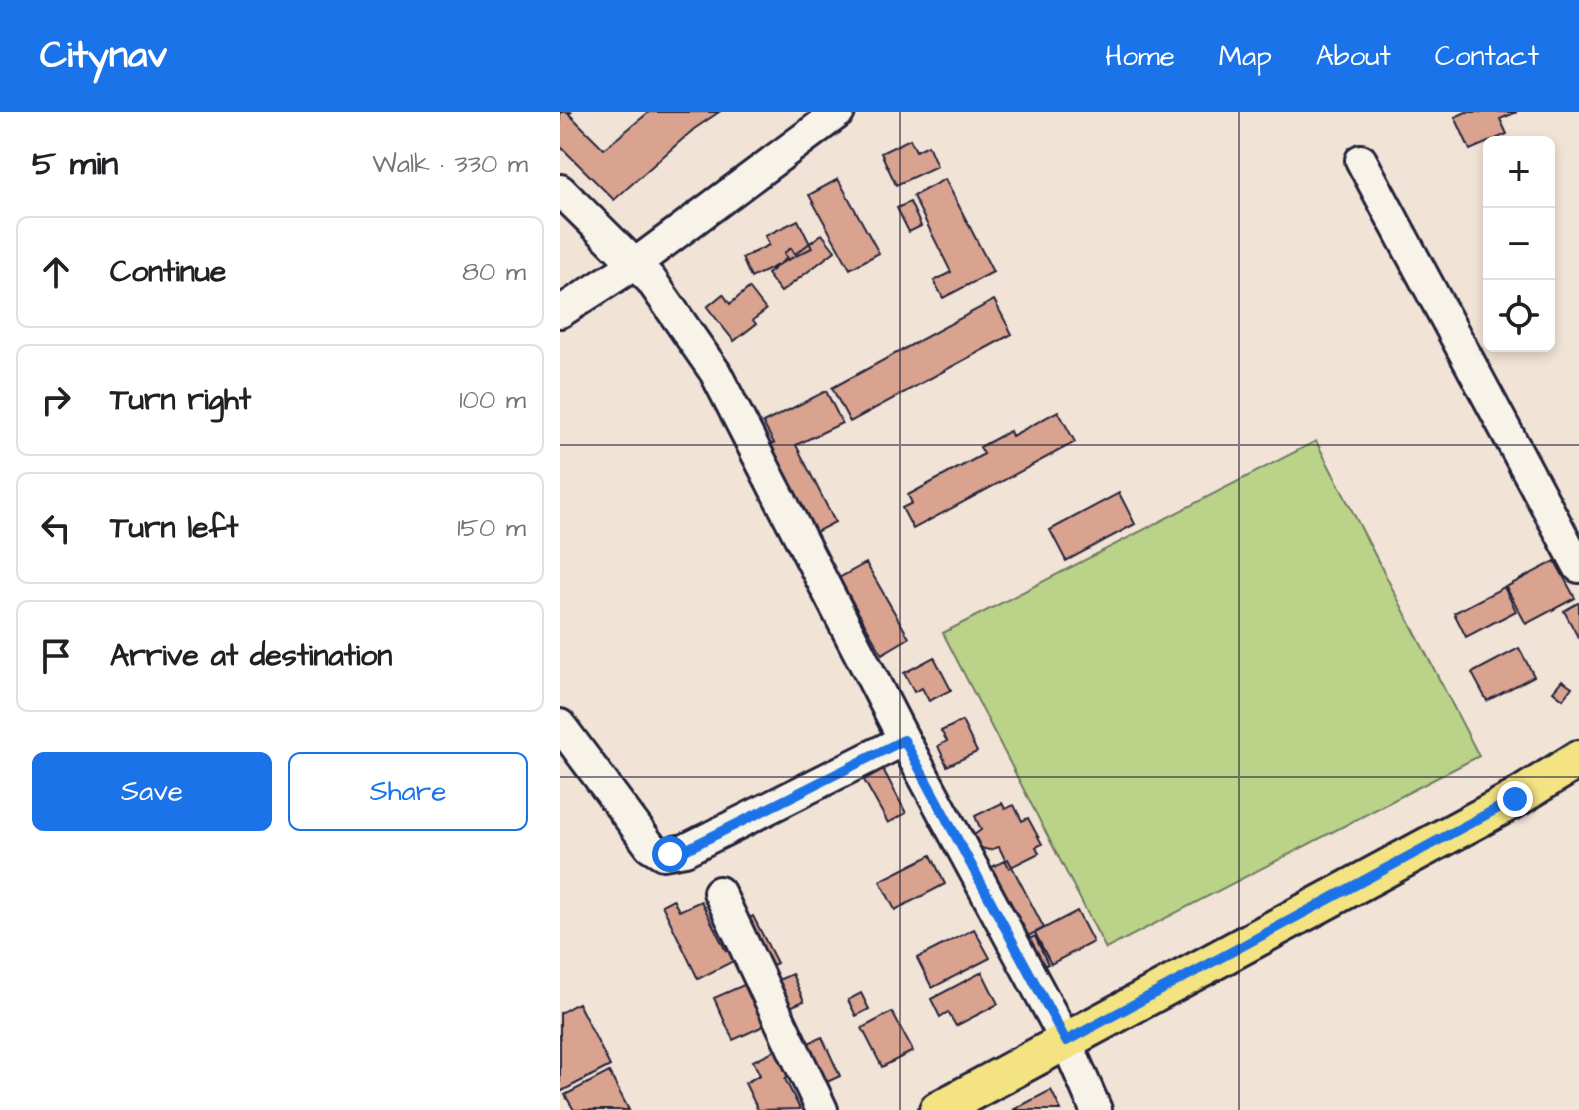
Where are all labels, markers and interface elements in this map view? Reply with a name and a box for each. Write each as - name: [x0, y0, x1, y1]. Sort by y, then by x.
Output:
- text: Citynav: [40, 30, 167, 82]
- text: Home: [1105, 37, 1175, 76]
- text: Map: [1219, 37, 1272, 76]
- text: About: [1316, 37, 1391, 76]
- text: Contact: [1435, 37, 1539, 76]
- map controls: [1483, 136, 1555, 352]
- button: +: [1483, 136, 1555, 208]
- text: 5 min: [32, 140, 118, 188]
- text: Walk · 330 m: [372, 146, 528, 182]
- button: −: [1483, 208, 1555, 280]
- icon: ahead: [34, 250, 78, 294]
- text: Continue: [110, 251, 226, 293]
- text: 80 m: [462, 254, 526, 290]
- button: locate: [1483, 280, 1555, 352]
- icon: right: [34, 378, 78, 422]
- text: Turn right: [110, 379, 251, 421]
- text: 100 m: [459, 382, 526, 418]
- icon: left: [34, 506, 78, 550]
- text: Turn left: [110, 507, 238, 549]
- text: 150 m: [457, 510, 526, 546]
- icon: arrive: [34, 634, 78, 678]
- text: Arrive at destination: [110, 635, 392, 677]
- button: Save: [32, 752, 272, 831]
- button: Share: [288, 752, 528, 831]
- route end: [1497, 781, 1533, 817]
- route start: [652, 836, 688, 872]

